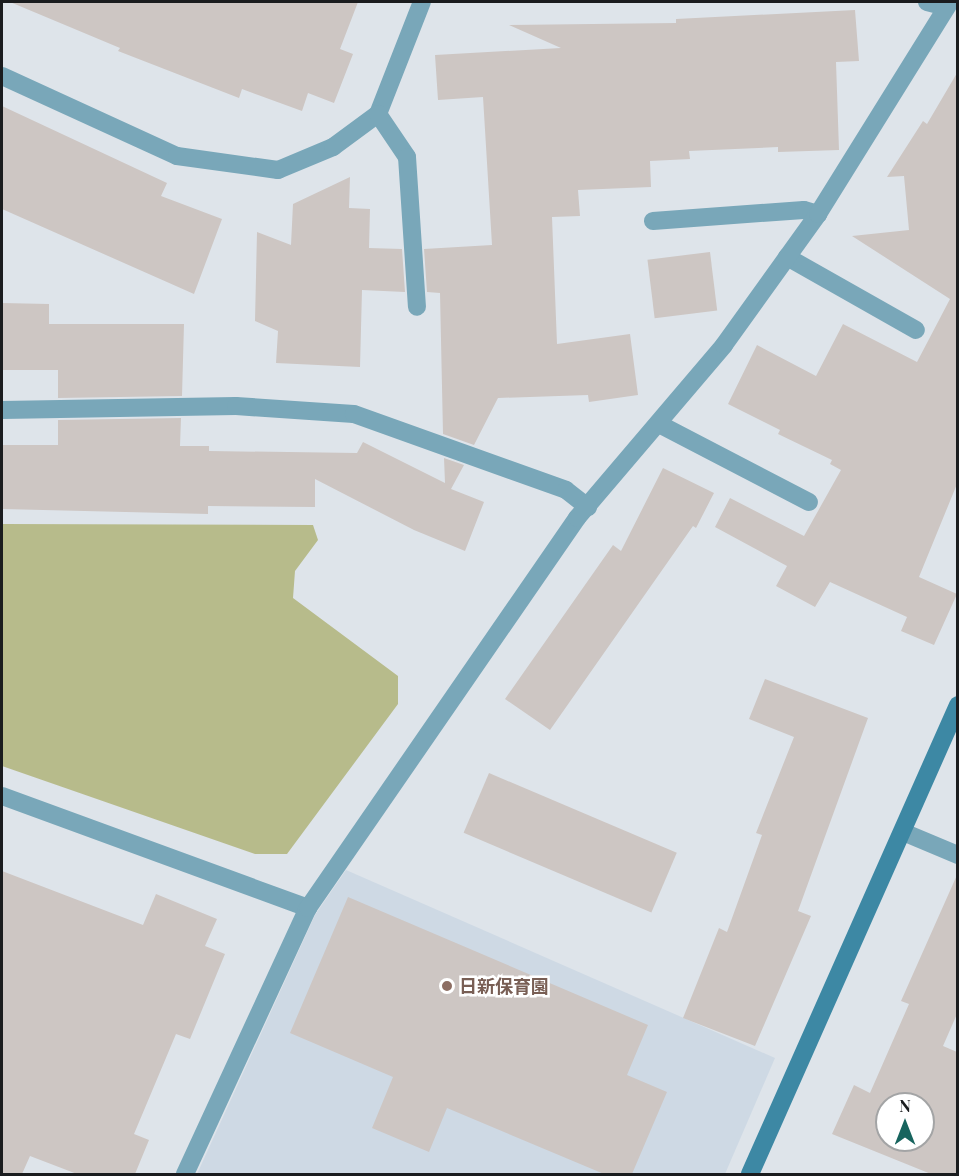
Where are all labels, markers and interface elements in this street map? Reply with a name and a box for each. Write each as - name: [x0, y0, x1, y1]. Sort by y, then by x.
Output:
- place label: 日新保育園: [459, 975, 549, 997]
- marker: 日新保育園: [440, 979, 454, 993]
- north arrow: [875, 1092, 935, 1152]
- text: N: [899, 1095, 911, 1116]

